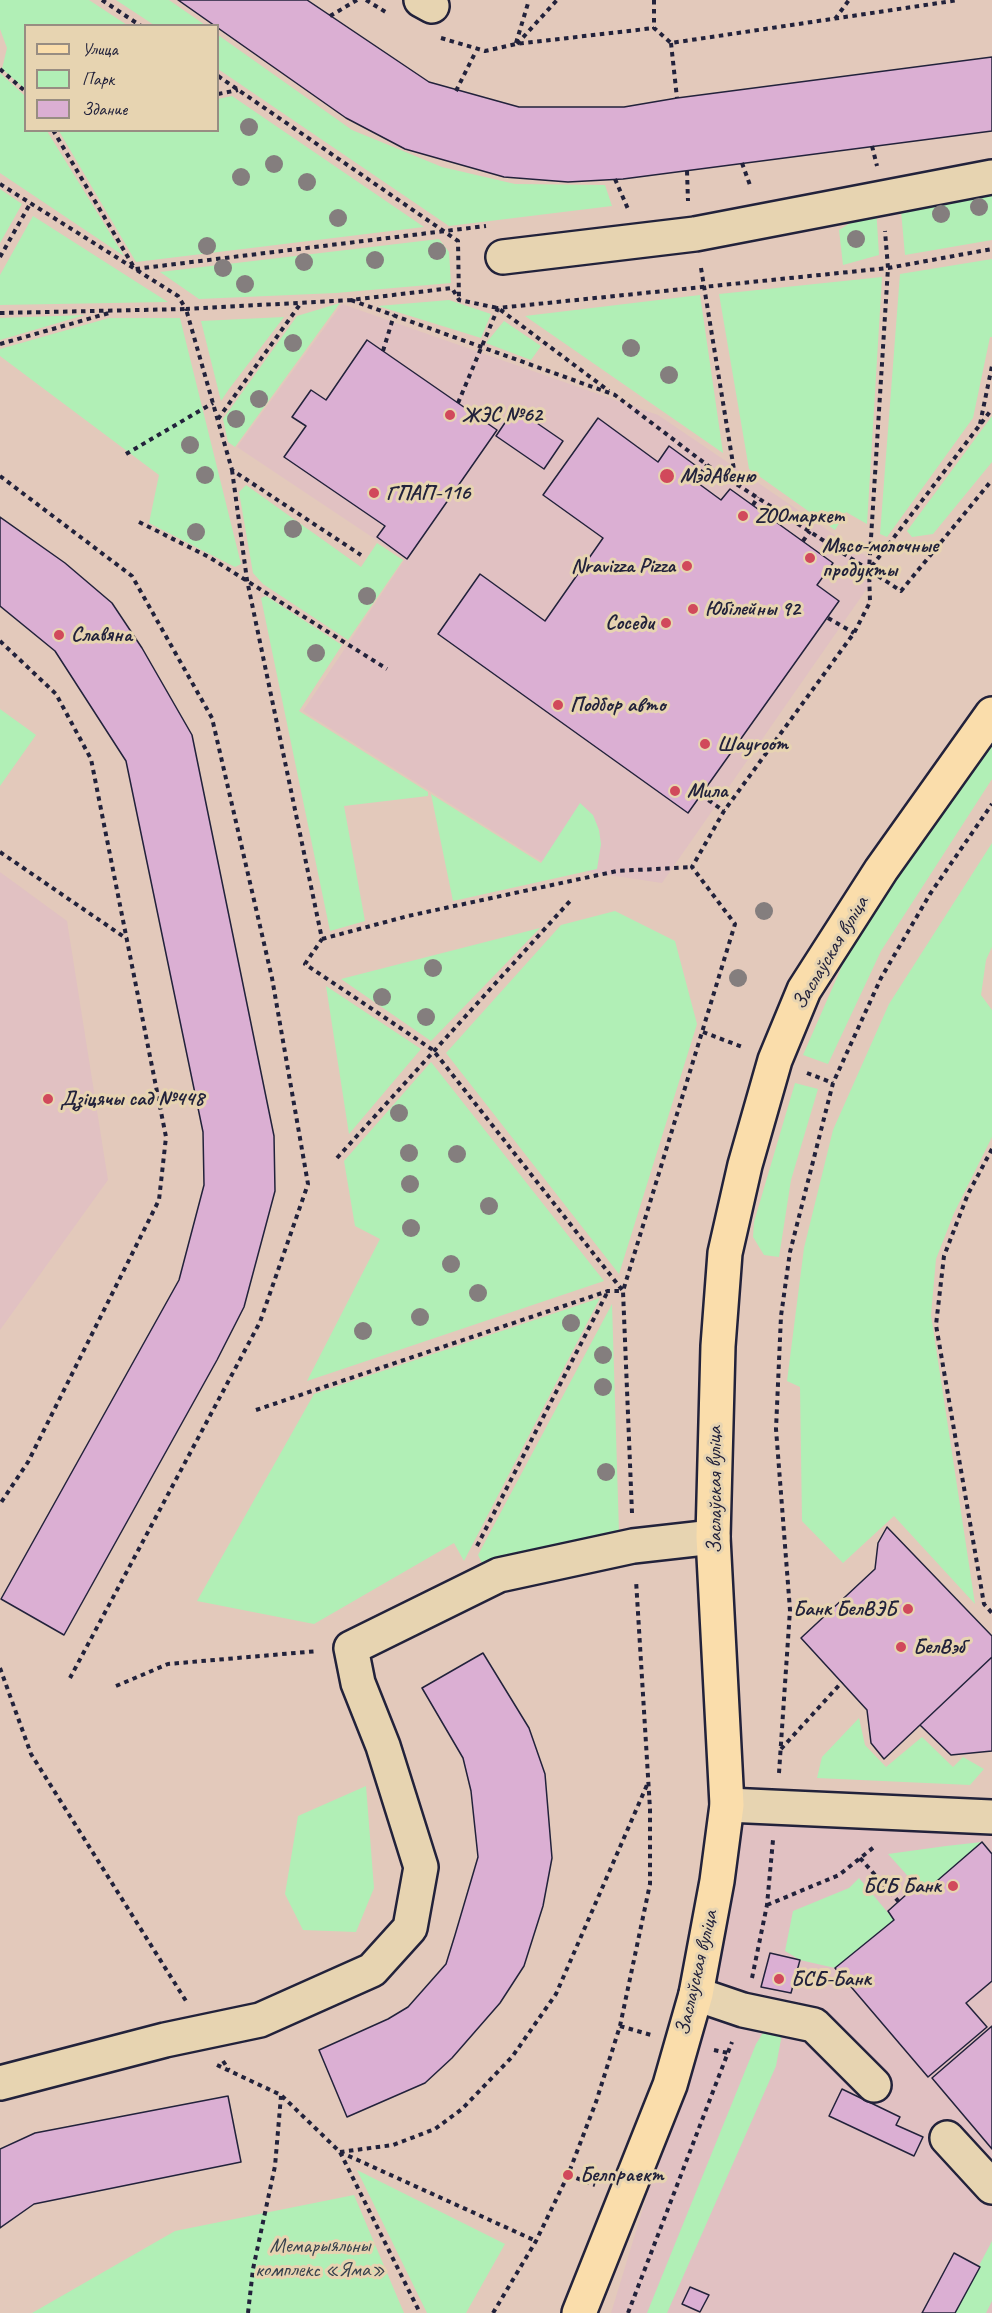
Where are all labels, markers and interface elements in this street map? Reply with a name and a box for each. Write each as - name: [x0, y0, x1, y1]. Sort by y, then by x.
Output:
- legend: [24, 24, 219, 132]
- text: Улица: [82, 38, 118, 60]
- text: Парк: [82, 68, 114, 90]
- text: Здание: [82, 98, 127, 120]
- place label: ЖЭС №62: [462, 402, 542, 428]
- marker: ЖЭС №62: [443, 408, 457, 422]
- place label: МэдАвеню: [680, 463, 756, 489]
- marker: МэдАвеню: [658, 467, 676, 485]
- place label: ГПАП-116: [386, 480, 470, 506]
- marker: ГПАП-116: [367, 486, 381, 500]
- place label: ZOOмаркет: [755, 503, 844, 529]
- marker: ZOOмаркет: [736, 509, 750, 523]
- place label: Мясо-молочные продукты: [822, 533, 938, 583]
- marker: Мясо-молочные продукты: [803, 551, 817, 565]
- place label: Nravizza Pizza: [571, 553, 675, 579]
- marker: Nravizza Pizza: [680, 559, 694, 573]
- place label: Юбілейны 92: [705, 596, 800, 622]
- marker: Юбілейны 92: [686, 602, 700, 616]
- place label: Соседи: [605, 610, 654, 636]
- marker: Соседи: [659, 616, 673, 630]
- place label: Славяна: [71, 622, 132, 648]
- marker: Славяна: [52, 628, 66, 642]
- place label: Подбор авто: [570, 692, 666, 718]
- marker: Подбор авто: [551, 698, 565, 712]
- place label: Шауroom: [717, 731, 788, 757]
- marker: Шауroom: [698, 737, 712, 751]
- place label: Мила: [687, 778, 728, 804]
- marker: Мила: [668, 784, 682, 798]
- street label: Заслаўская вуліца: [787, 892, 875, 1014]
- place label: Дзіцячы сад №448: [60, 1086, 204, 1112]
- marker: Дзіцячы сад №448: [41, 1092, 55, 1106]
- street label: Заслаўская вуліца: [702, 1426, 728, 1554]
- place label: Банк БелВЭБ: [793, 1596, 896, 1622]
- marker: Банк БелВЭБ: [901, 1602, 915, 1616]
- place label: БелВэб: [913, 1634, 965, 1660]
- marker: БелВэб: [894, 1640, 908, 1654]
- place label: БСБ Банк: [863, 1873, 941, 1899]
- marker: БСБ Банк: [946, 1879, 960, 1893]
- street label: Заслаўская вуліца: [670, 1908, 724, 2038]
- place label: БСБ-Банк: [791, 1966, 871, 1992]
- marker: БСБ-Банк: [772, 1972, 786, 1986]
- place label: Белпраект: [580, 2162, 664, 2188]
- marker: Белпраект: [561, 2168, 575, 2182]
- park label: Мемарыяльны комплекс «Яма»: [255, 2233, 385, 2283]

